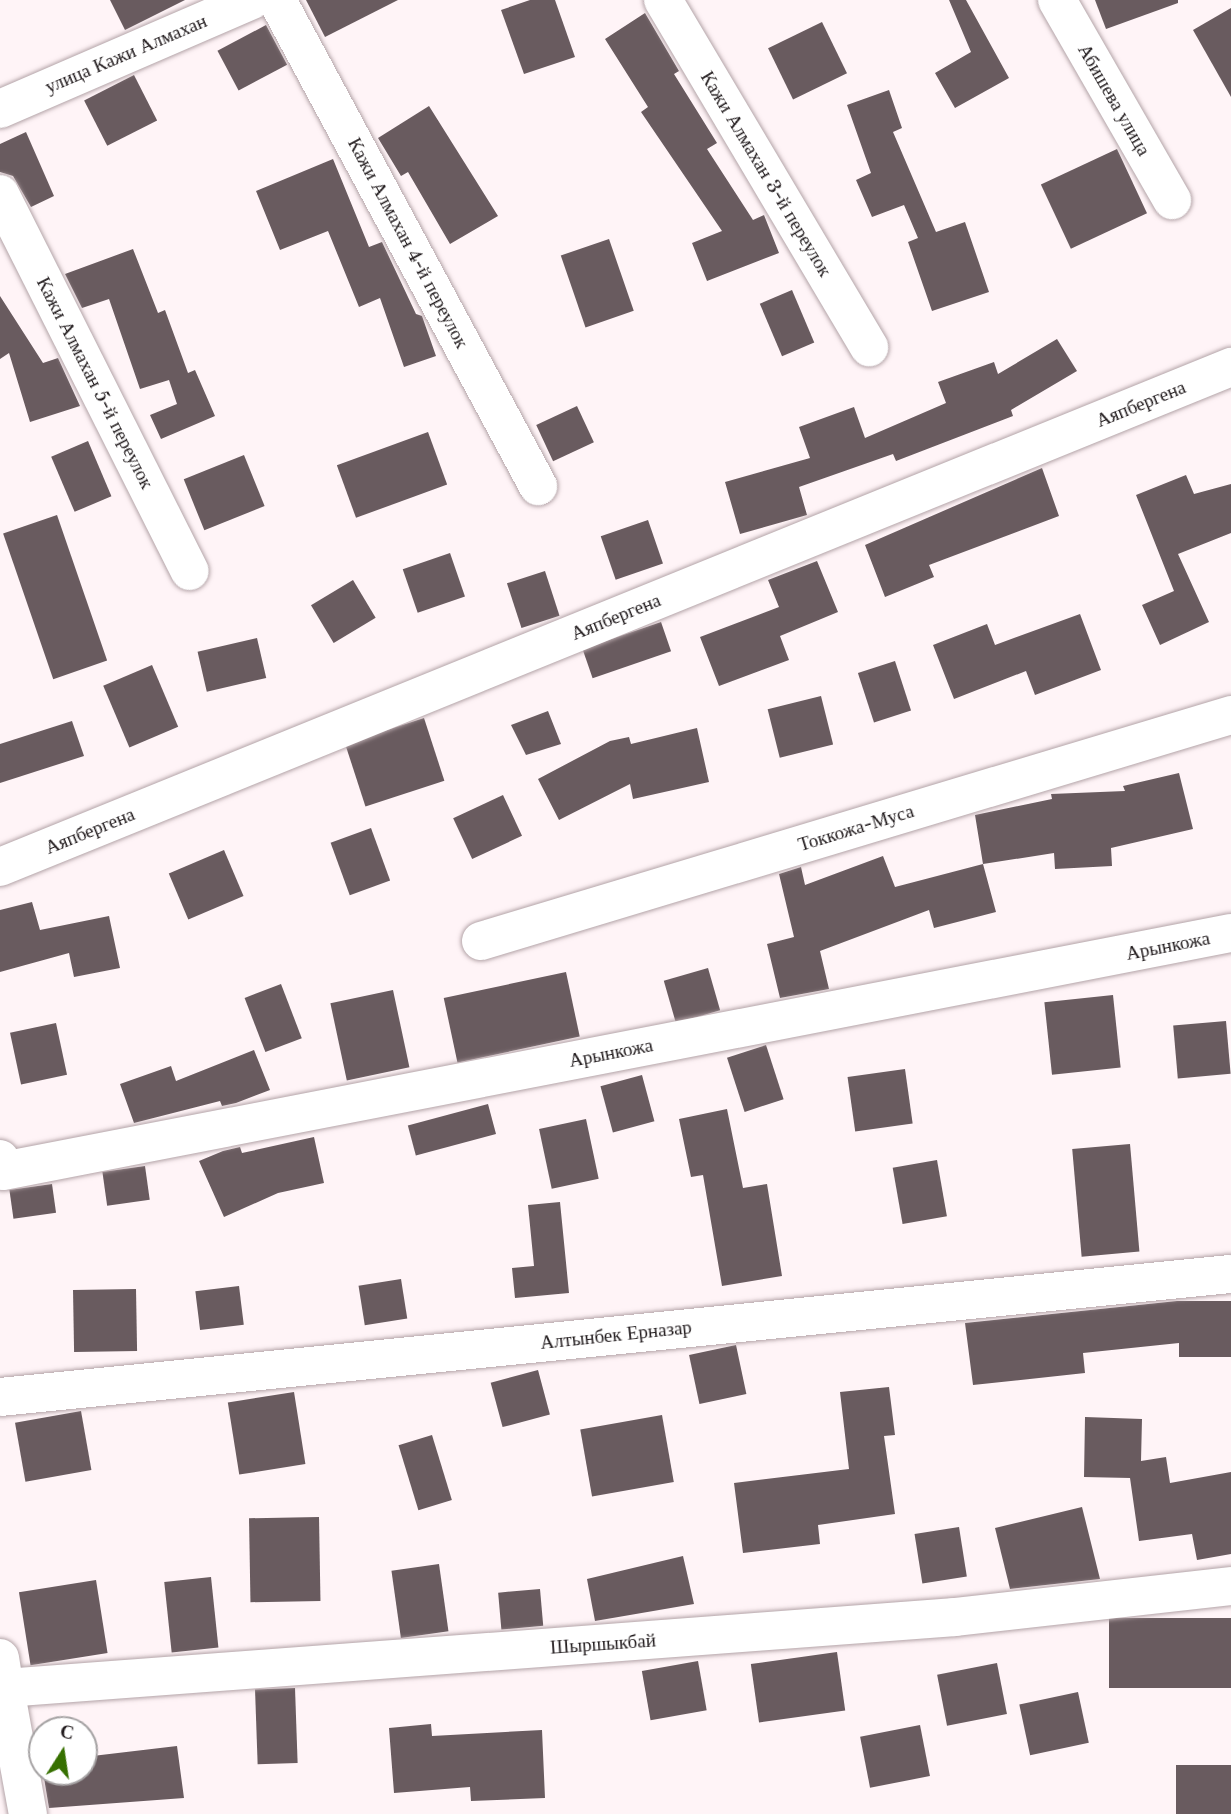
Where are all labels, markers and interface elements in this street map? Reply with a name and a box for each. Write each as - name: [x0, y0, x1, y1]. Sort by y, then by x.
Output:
- street label: улица Кажи Алмахан: [42, 10, 210, 98]
- street label: Абишева улица: [1073, 40, 1155, 160]
- street label: Кажи Алмахан 3-й переулок: [696, 67, 836, 281]
- street label: Кажи Алмахан 4-й переулок: [343, 134, 473, 352]
- street label: Кажи Алмахан 5-й переулок: [32, 273, 158, 493]
- street label: Аяпбергена: [1093, 376, 1189, 432]
- street label: Аяпбергена: [568, 589, 664, 645]
- street label: Токкожа-Муса: [795, 800, 917, 856]
- street label: Аяпбергена: [42, 803, 138, 859]
- street label: Арынкожа: [1124, 927, 1212, 965]
- street label: Арынкожа: [567, 1034, 655, 1072]
- street label: Алтынбек Ерназар: [539, 1316, 693, 1354]
- street label: Шыршыкбай: [549, 1629, 657, 1659]
- north arrow: [28, 1716, 98, 1786]
- text: С: [58, 1719, 76, 1745]

